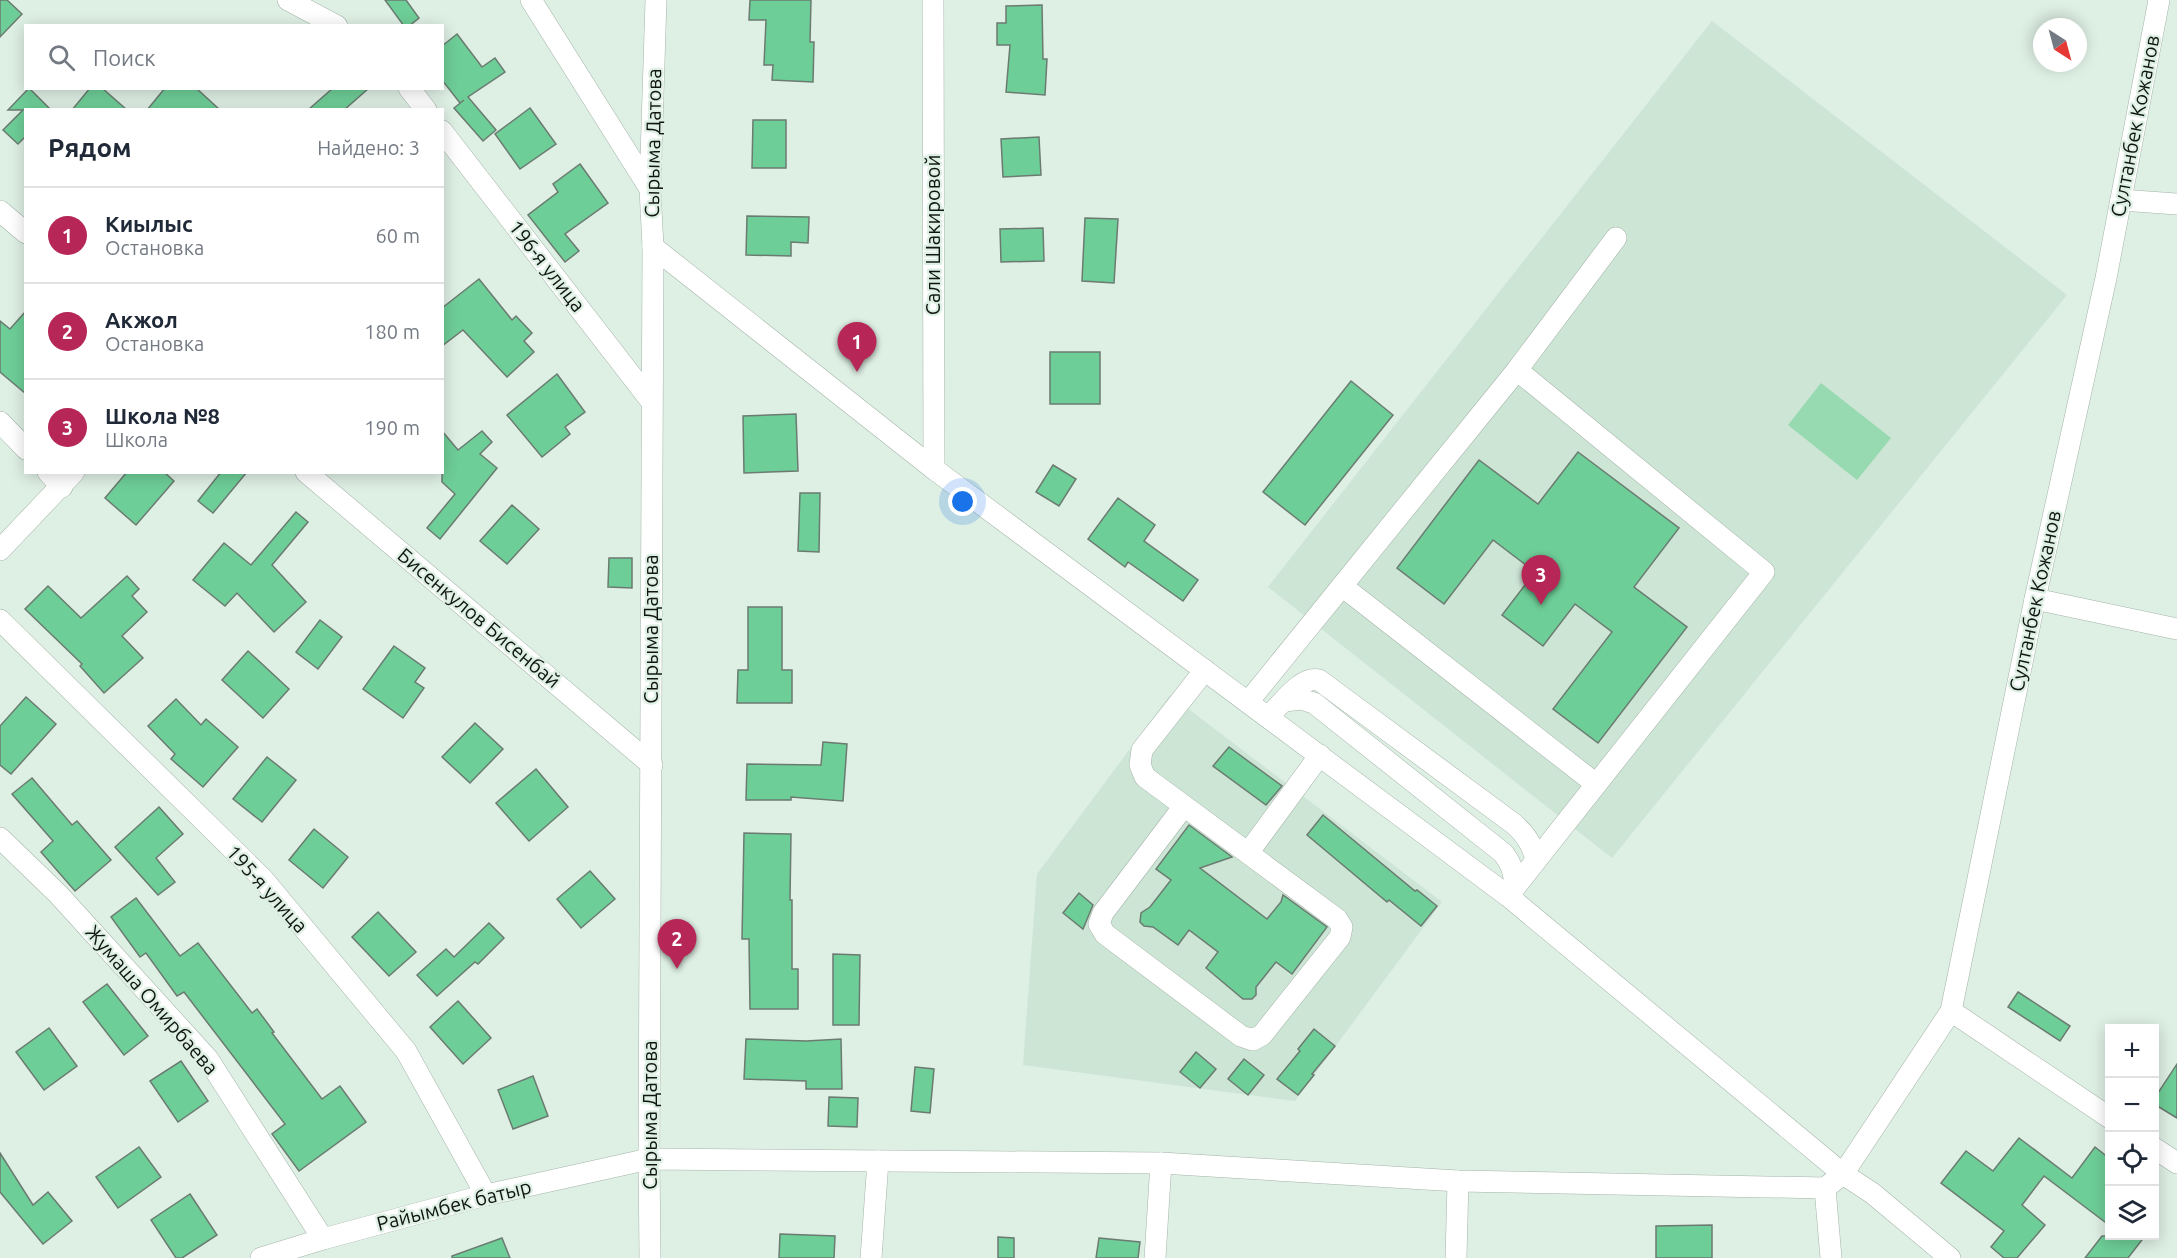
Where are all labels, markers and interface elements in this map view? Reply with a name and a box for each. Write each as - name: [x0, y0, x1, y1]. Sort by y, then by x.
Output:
- north arrow: [2033, 18, 2087, 72]
- search box: [24, 24, 444, 90]
- street label: Султанбек Кожанов: [2106, 33, 2163, 219]
- icon: search: [45, 41, 78, 74]
- text: Поиск: [93, 45, 156, 70]
- street label: Сырыма Датова: [640, 68, 665, 218]
- text: Рядом: [48, 133, 132, 162]
- text: Найдено: 3: [317, 136, 420, 159]
- street label: Сали Шакировой: [921, 155, 944, 315]
- text: Киылыс: [105, 211, 193, 236]
- street label: 196-я улица: [505, 215, 590, 316]
- text: 1: [62, 224, 73, 247]
- text: 60 m: [376, 224, 420, 247]
- text: Остановка: [105, 236, 204, 259]
- text: Акжол: [105, 307, 178, 332]
- text: 2: [62, 320, 73, 343]
- text: 180 m: [364, 320, 420, 343]
- pin: 1: [838, 322, 876, 372]
- text: Остановка: [105, 332, 204, 355]
- text: Школа №8: [105, 403, 220, 428]
- text: 3: [62, 416, 73, 439]
- text: 190 m: [364, 416, 420, 439]
- text: Школа: [105, 428, 168, 451]
- your location: [948, 487, 977, 516]
- street label: Султанбек Кожанов: [2004, 508, 2065, 694]
- street label: Бисенкулов Бисенбай: [393, 543, 565, 692]
- street label: Сырыма Датова: [639, 554, 662, 704]
- pin: 3: [1522, 556, 1560, 605]
- street label: 195-я улица: [222, 840, 313, 937]
- street label: Жумаша Омирбаева: [81, 920, 223, 1079]
- pin: 2: [658, 920, 696, 969]
- map controls: [2105, 1024, 2159, 1240]
- button: +: [2105, 1024, 2159, 1078]
- street label: Сырыма Датова: [638, 1040, 661, 1190]
- button: −: [2105, 1078, 2159, 1132]
- button: locate: [2105, 1132, 2159, 1186]
- street label: Райымбек батыр: [374, 1174, 534, 1235]
- button: layers: [2105, 1186, 2159, 1240]

